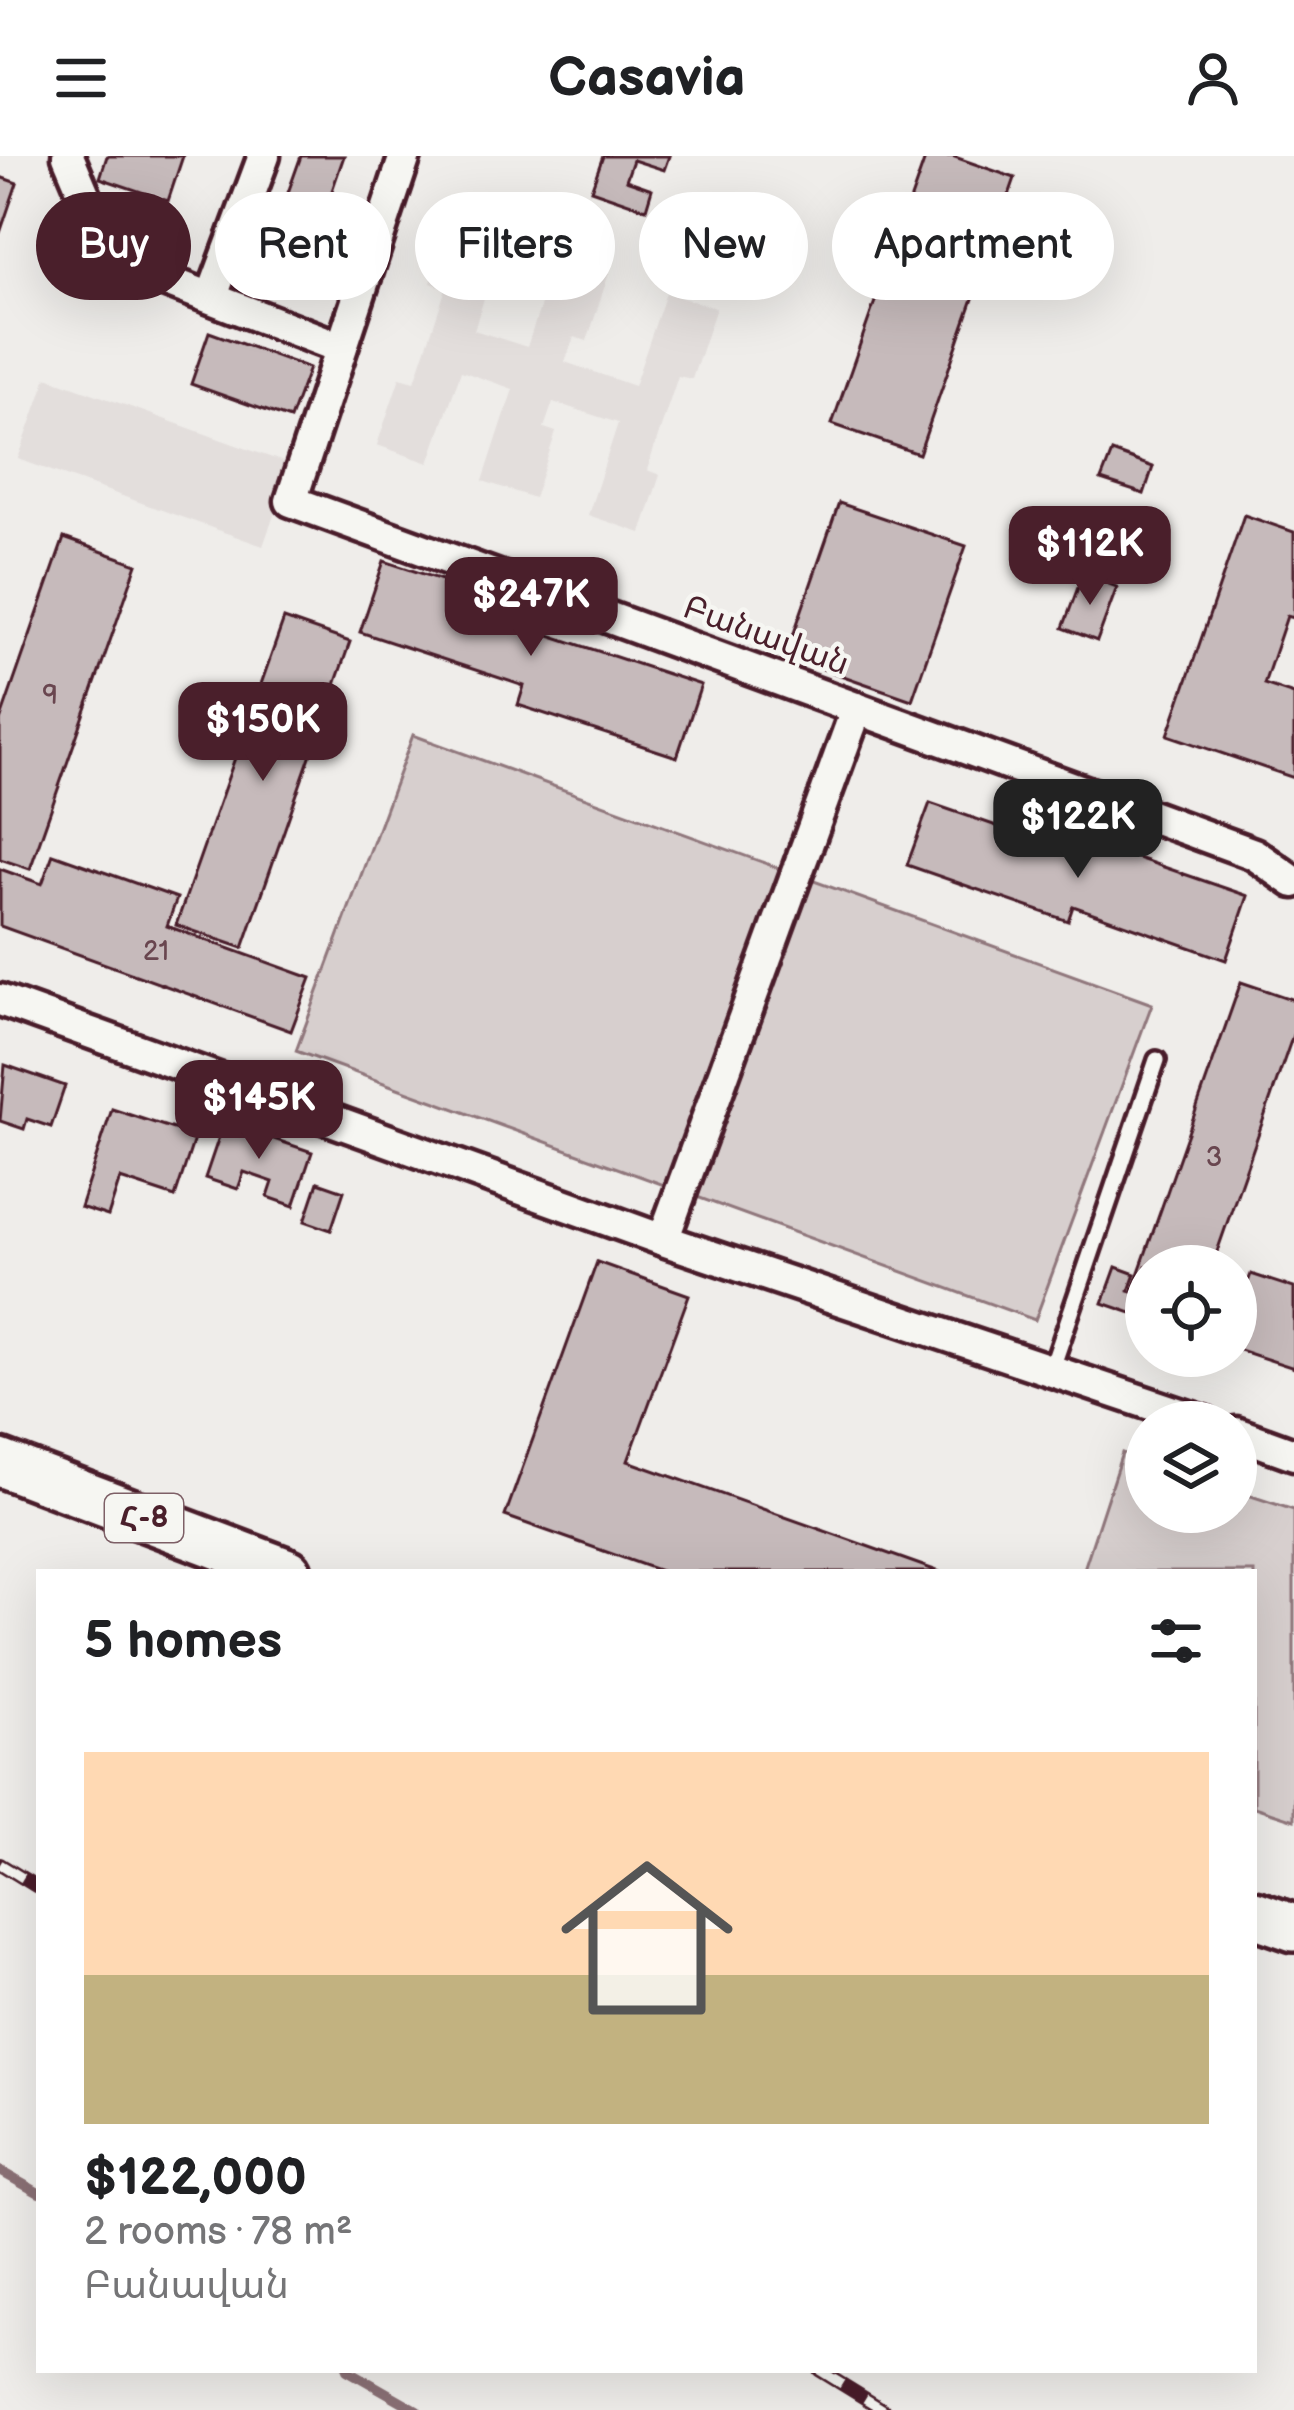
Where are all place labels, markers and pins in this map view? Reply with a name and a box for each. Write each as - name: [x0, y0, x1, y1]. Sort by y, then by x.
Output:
- pin: $112K: [1006, 506, 1174, 608]
- pin: $247K: [447, 557, 615, 659]
- pin: $150K: [179, 682, 347, 784]
- pin: $122K: [994, 779, 1162, 881]
- pin: $145K: [175, 1060, 343, 1162]

